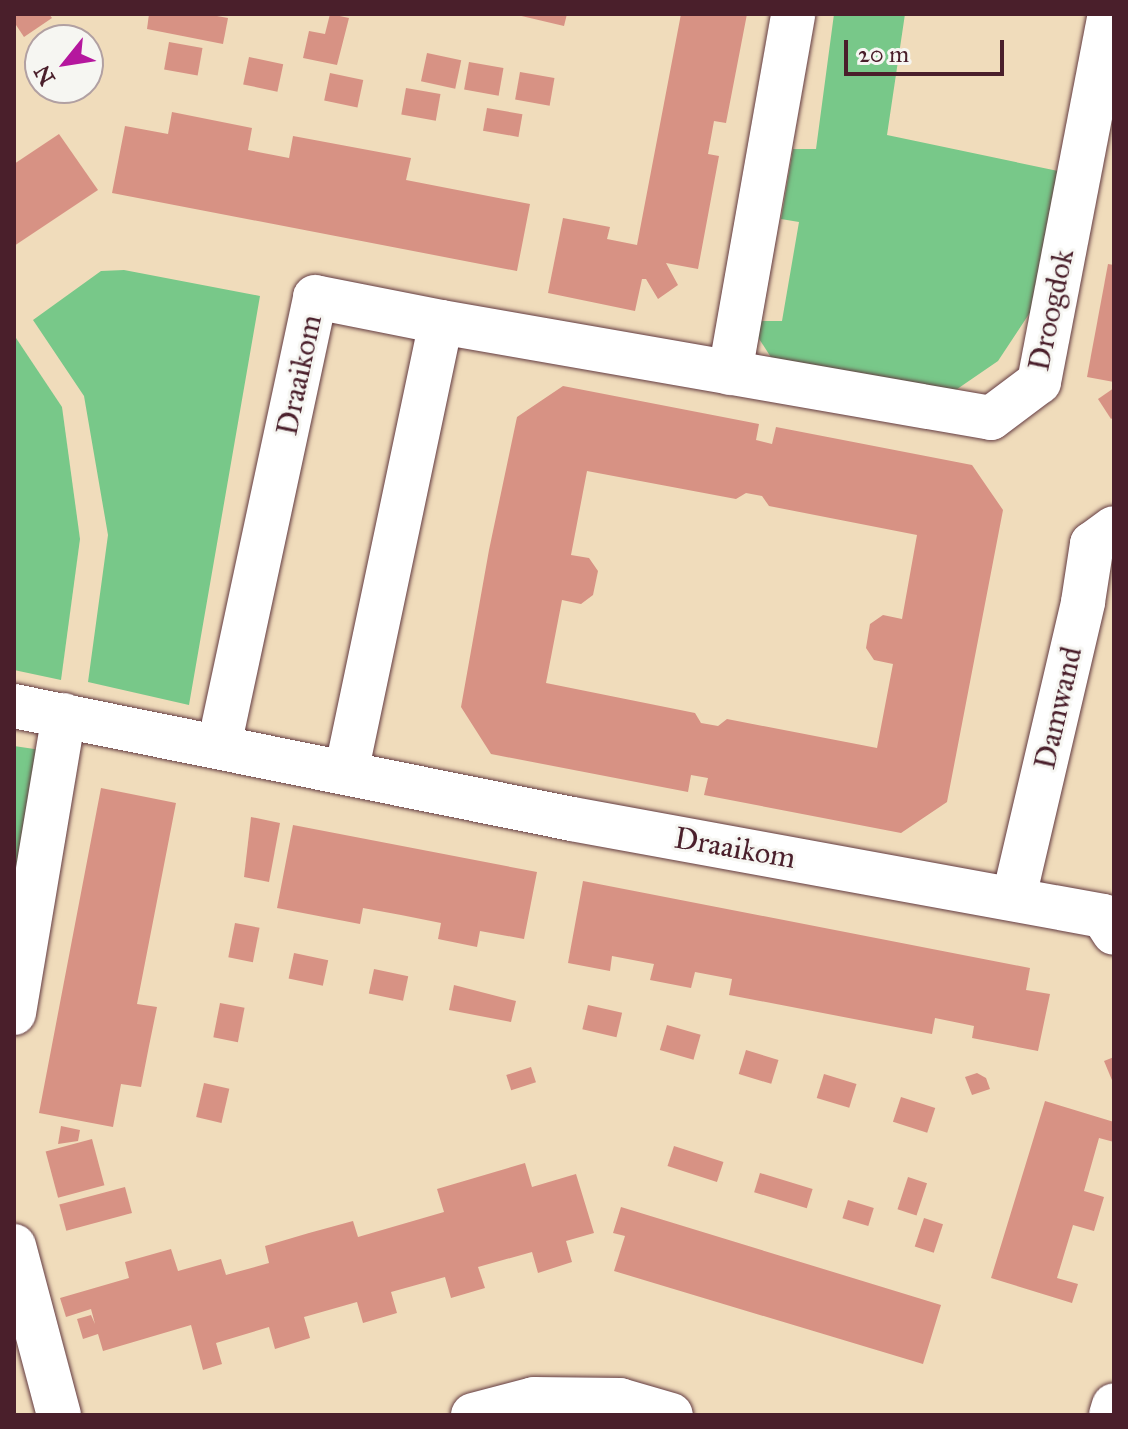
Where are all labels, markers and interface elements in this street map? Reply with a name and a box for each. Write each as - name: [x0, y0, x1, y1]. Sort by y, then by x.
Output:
- north arrow: [24, 24, 104, 104]
- scale bar: [848, 24, 1008, 74]
- text: 20 m: [858, 39, 909, 69]
- text: N: [28, 60, 61, 90]
- street label: Droogdok: [1021, 246, 1081, 374]
- street label: Draaikom: [269, 311, 329, 439]
- street label: Damwand: [1026, 643, 1090, 773]
- street label: Draaikom: [672, 820, 798, 876]

